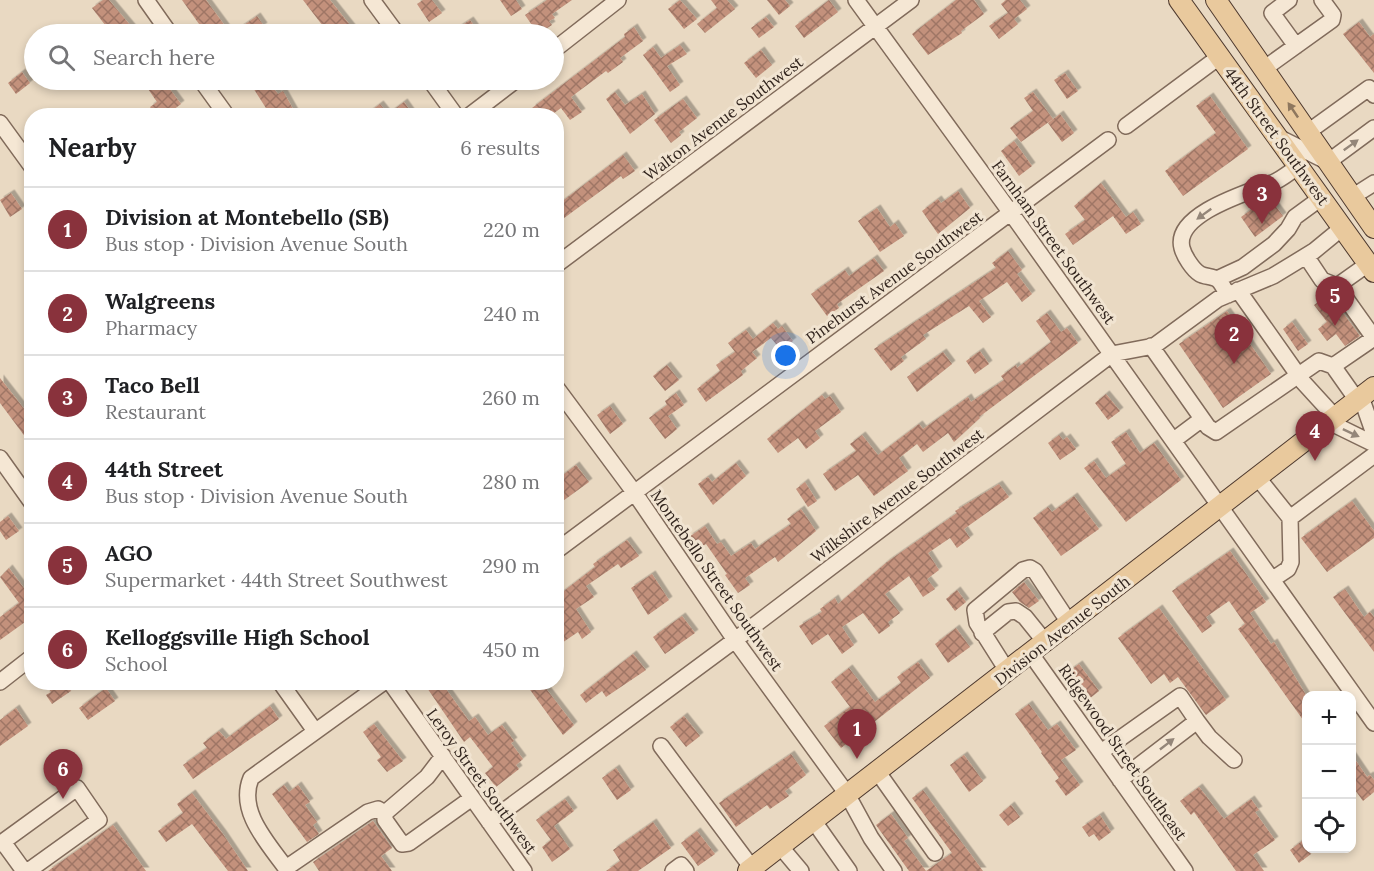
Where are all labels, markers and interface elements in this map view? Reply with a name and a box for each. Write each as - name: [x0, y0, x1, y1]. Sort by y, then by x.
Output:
- search box: [24, 24, 564, 90]
- icon: search: [45, 41, 78, 74]
- text: Search here: [93, 43, 215, 71]
- street label: Walton Avenue Southwest: [639, 51, 807, 185]
- street label: 44th Street Southwest: [1220, 63, 1334, 209]
- one-way arrow: [1288, 102, 1299, 119]
- text: Nearby: [48, 131, 136, 164]
- text: 6 results: [460, 135, 540, 160]
- one-way arrow: [1343, 139, 1359, 151]
- street label: Farnham Street Southwest: [988, 156, 1121, 328]
- pin: 3: [1242, 174, 1282, 224]
- text: Division at Montebello (SB): [105, 203, 389, 231]
- street label: Pinehurst Avenue Southwest: [802, 206, 987, 348]
- one-way arrow: [1197, 207, 1212, 219]
- text: 1: [63, 217, 72, 242]
- text: 220 m: [483, 217, 540, 242]
- text: Bus stop · Division Avenue South: [105, 231, 408, 256]
- pin: 5: [1316, 276, 1354, 326]
- text: Walgreens: [105, 287, 215, 315]
- text: 2: [62, 301, 73, 326]
- text: 240 m: [483, 301, 540, 326]
- pin: 2: [1214, 314, 1254, 364]
- text: Pharmacy: [105, 315, 197, 340]
- your location: [771, 341, 800, 370]
- text: Taco Bell: [105, 371, 200, 399]
- text: 3: [62, 385, 73, 410]
- text: 260 m: [482, 385, 540, 410]
- text: Restaurant: [105, 399, 206, 424]
- pin: 4: [1296, 412, 1334, 461]
- street label: Wilkshire Avenue Southwest: [807, 423, 988, 567]
- one-way arrow: [1343, 429, 1360, 438]
- text: 44th Street: [105, 455, 223, 483]
- text: 4: [62, 469, 73, 494]
- text: 280 m: [482, 469, 540, 494]
- text: Bus stop · Division Avenue South: [105, 483, 408, 508]
- street label: Montebello Street Southwest: [647, 485, 788, 675]
- text: AGO: [105, 539, 153, 567]
- text: 5: [62, 553, 73, 578]
- text: 290 m: [482, 553, 540, 578]
- text: Supermarket · 44th Street Southwest: [105, 567, 448, 592]
- street label: Division Avenue South: [990, 571, 1134, 689]
- text: Kelloggsville High School: [105, 623, 370, 651]
- text: 6: [62, 637, 73, 662]
- text: 450 m: [483, 637, 540, 662]
- text: School: [105, 651, 168, 676]
- street label: Ridgewood Street Southeast: [1054, 660, 1192, 845]
- map controls: [1302, 691, 1356, 853]
- button: +: [1302, 691, 1356, 745]
- street label: Leroy Street Southwest: [423, 704, 542, 858]
- pin: 1: [838, 710, 876, 759]
- one-way arrow: [1159, 739, 1174, 751]
- button: −: [1302, 745, 1356, 799]
- pin: 6: [44, 750, 82, 799]
- button: locate: [1302, 799, 1356, 853]

